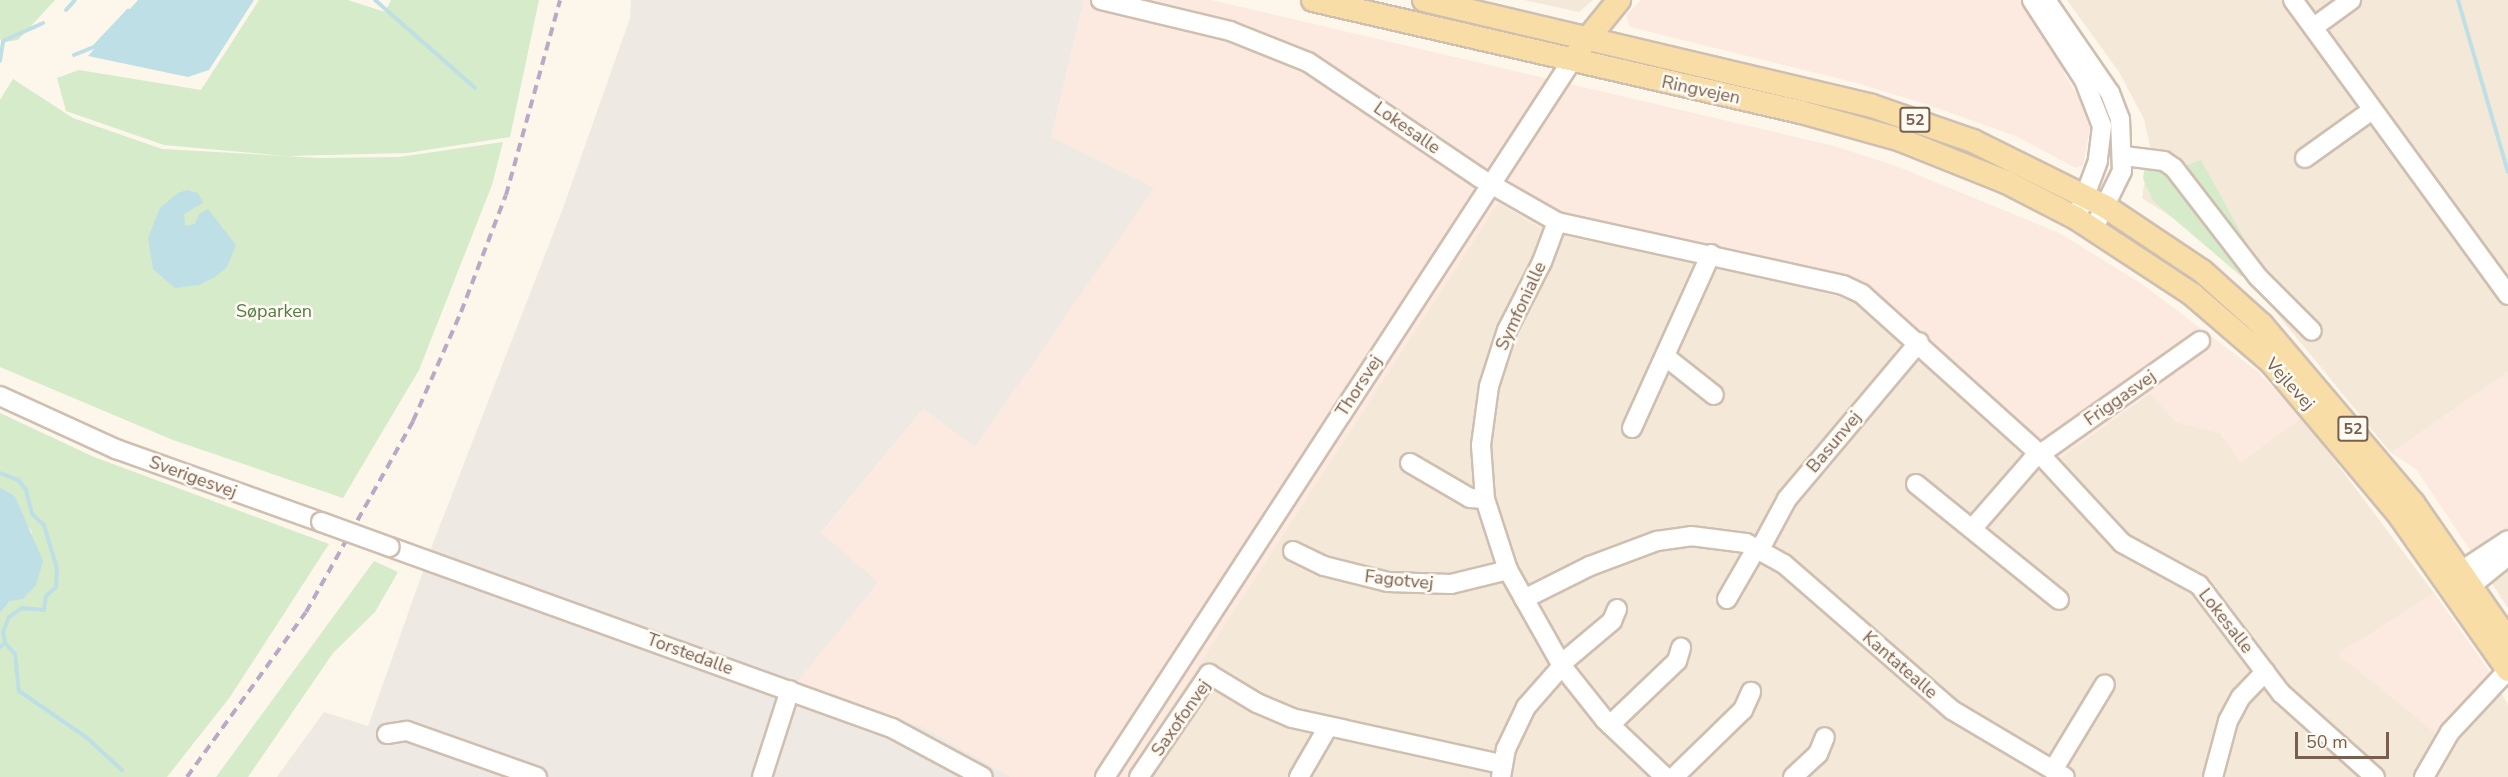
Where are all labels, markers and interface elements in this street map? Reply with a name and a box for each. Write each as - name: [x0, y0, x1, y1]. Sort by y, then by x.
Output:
- street label: Ringvejen: [1660, 71, 1742, 109]
- street label: Lokesalle: [1370, 97, 1444, 159]
- road number: 52: [1898, 107, 1932, 133]
- street label: Symfonialle: [1491, 258, 1551, 354]
- park label: Søparken: [236, 300, 312, 322]
- street label: Thorsvej: [1331, 351, 1387, 421]
- street label: Vejlevej: [2261, 353, 2319, 415]
- street label: Friggasvej: [2080, 366, 2160, 430]
- street label: Basunvej: [1802, 407, 1866, 477]
- road number: 52: [2336, 416, 2370, 442]
- street label: Sverigesvej: [146, 451, 240, 503]
- street label: Fagotvej: [1364, 566, 1434, 594]
- street label: Lokesalle: [2194, 584, 2258, 658]
- street label: Kantatealle: [1858, 627, 1942, 703]
- street label: Torstedalle: [644, 628, 736, 680]
- street label: Saxofonvej: [1147, 676, 1215, 760]
- scale bar: [2298, 720, 2392, 758]
- text: 50 m: [2306, 730, 2348, 754]

